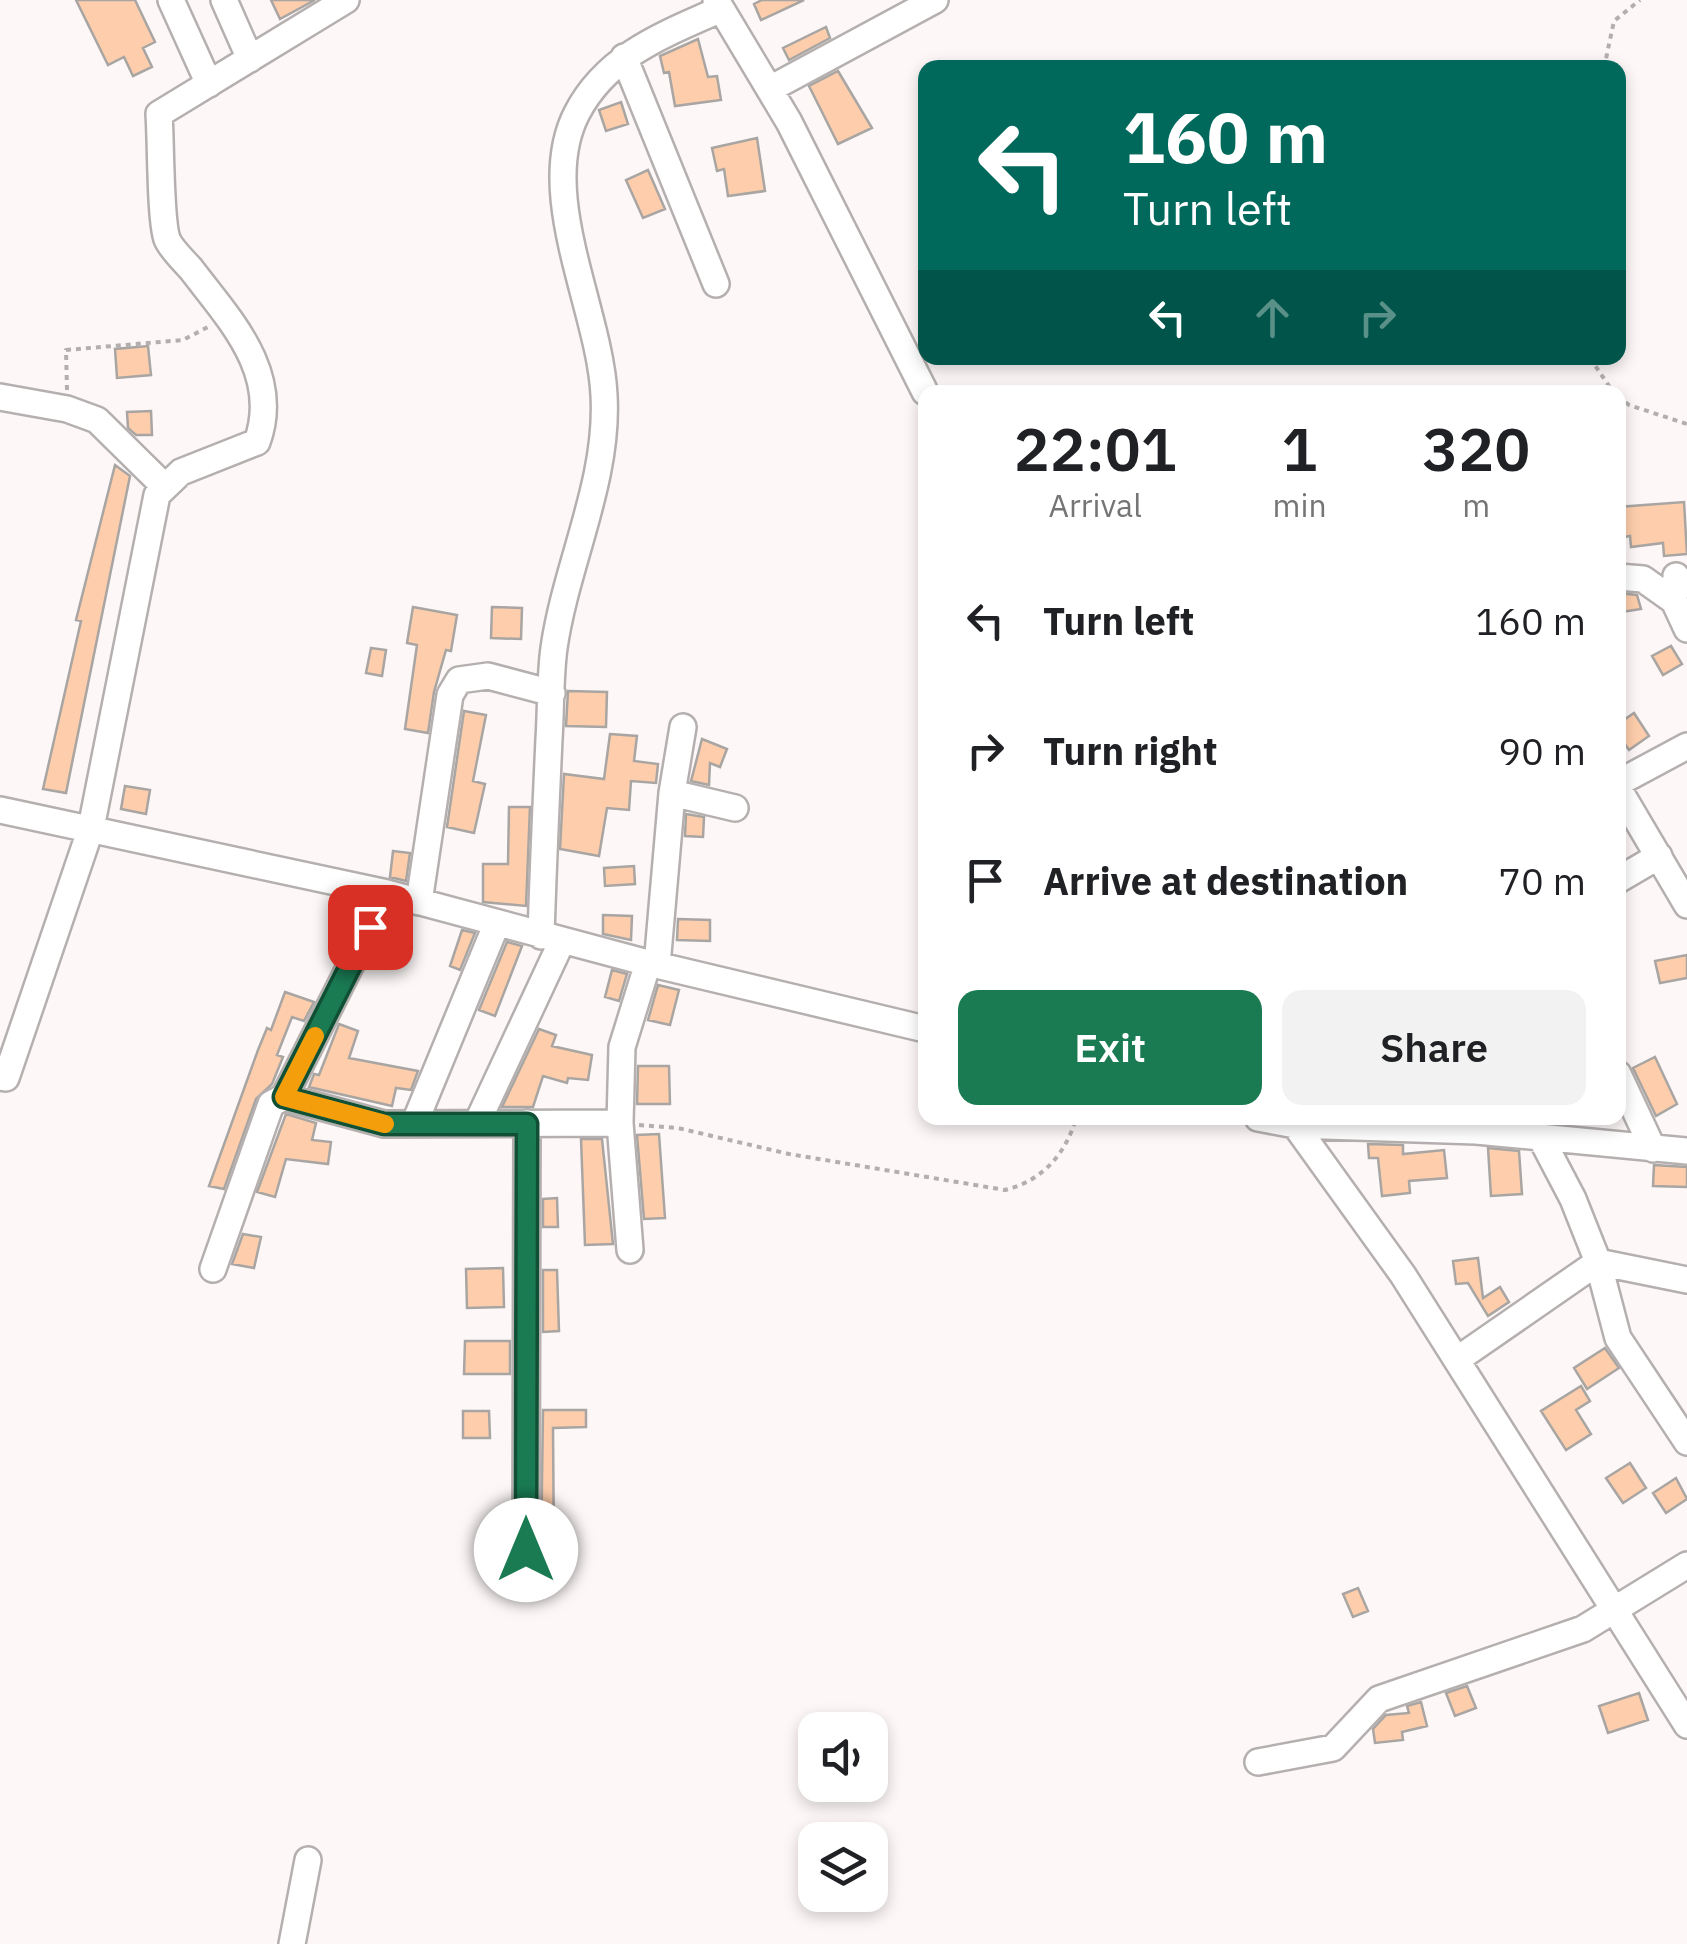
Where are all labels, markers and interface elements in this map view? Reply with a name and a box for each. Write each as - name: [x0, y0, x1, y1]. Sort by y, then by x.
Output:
- text: 160 m: [1123, 91, 1328, 182]
- icon: left: [958, 100, 1088, 230]
- text: Turn left: [1123, 179, 1292, 237]
- icon: left: [1140, 290, 1195, 345]
- icon: ahead: [1245, 290, 1300, 345]
- icon: right: [1350, 290, 1405, 345]
- text: 22:01: [1014, 409, 1177, 488]
- text: 1: [1282, 409, 1318, 488]
- text: 320: [1422, 409, 1530, 488]
- text: Arrival: [1049, 484, 1142, 526]
- text: min: [1272, 484, 1327, 526]
- text: m: [1462, 484, 1490, 526]
- icon: left: [958, 593, 1013, 648]
- text: Turn left: [1043, 596, 1194, 645]
- text: 160 m: [1475, 596, 1586, 645]
- icon: right: [958, 723, 1013, 778]
- text: Turn right: [1043, 726, 1218, 775]
- text: 90 m: [1498, 726, 1586, 775]
- icon: arrive: [958, 853, 1013, 908]
- text: Arrive at destination: [1043, 856, 1408, 905]
- text: 70 m: [1498, 856, 1586, 905]
- pin: [328, 885, 413, 970]
- icon: arrive: [343, 900, 398, 955]
- button: Exit: [958, 990, 1262, 1105]
- button: Share: [1282, 990, 1586, 1105]
- position arrow: [474, 1498, 578, 1602]
- map controls: [798, 1712, 888, 1912]
- button: sound: [798, 1712, 888, 1802]
- button: layers: [798, 1822, 888, 1912]

